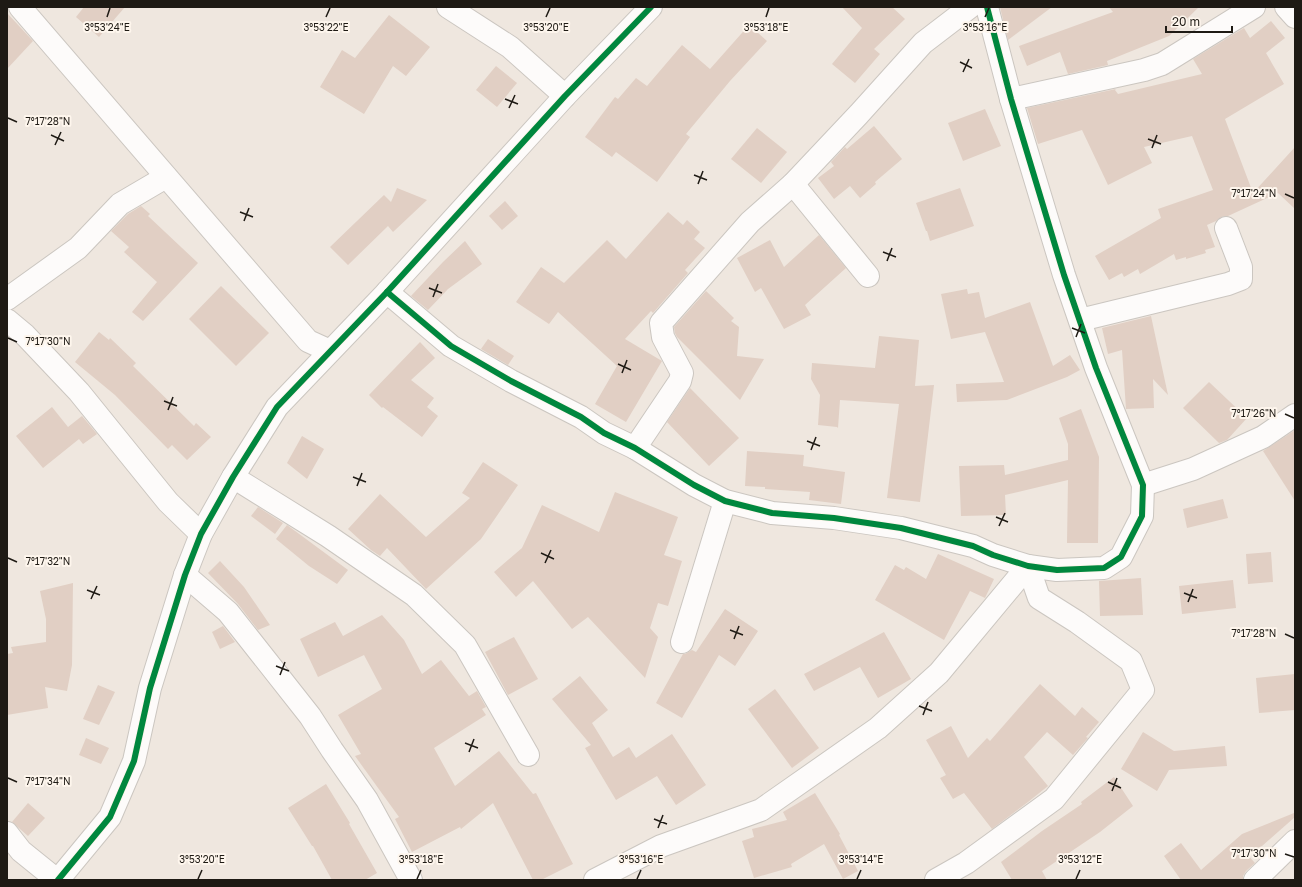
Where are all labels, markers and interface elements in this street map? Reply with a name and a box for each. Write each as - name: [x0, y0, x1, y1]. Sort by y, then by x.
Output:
- scale bar: [1166, 8, 1232, 34]
- text: 20 m: [1172, 14, 1200, 29]
- text: 3°53'24"E: [84, 21, 130, 33]
- text: 3°53'22"E: [303, 21, 349, 33]
- text: 3°53'20"E: [523, 21, 569, 33]
- text: 3°53'18"E: [744, 21, 788, 33]
- text: 3°53'16"E: [963, 21, 1007, 33]
- text: 7°17'28"N: [26, 115, 70, 127]
- text: 7°17'24"N: [1232, 187, 1276, 199]
- text: 7°17'30"N: [25, 335, 71, 347]
- text: 7°17'26"N: [1232, 407, 1276, 419]
- text: 7°17'32"N: [26, 555, 70, 567]
- text: 7°17'28"N: [1232, 627, 1276, 639]
- text: 7°17'34"N: [26, 775, 71, 787]
- text: 7°17'30"N: [1231, 847, 1277, 859]
- text: 3°53'20"E: [179, 853, 225, 865]
- text: 3°53'18"E: [399, 853, 443, 865]
- text: 3°53'16"E: [619, 853, 663, 865]
- text: 3°53'14"E: [839, 853, 883, 865]
- text: 3°53'12"E: [1058, 853, 1102, 865]

